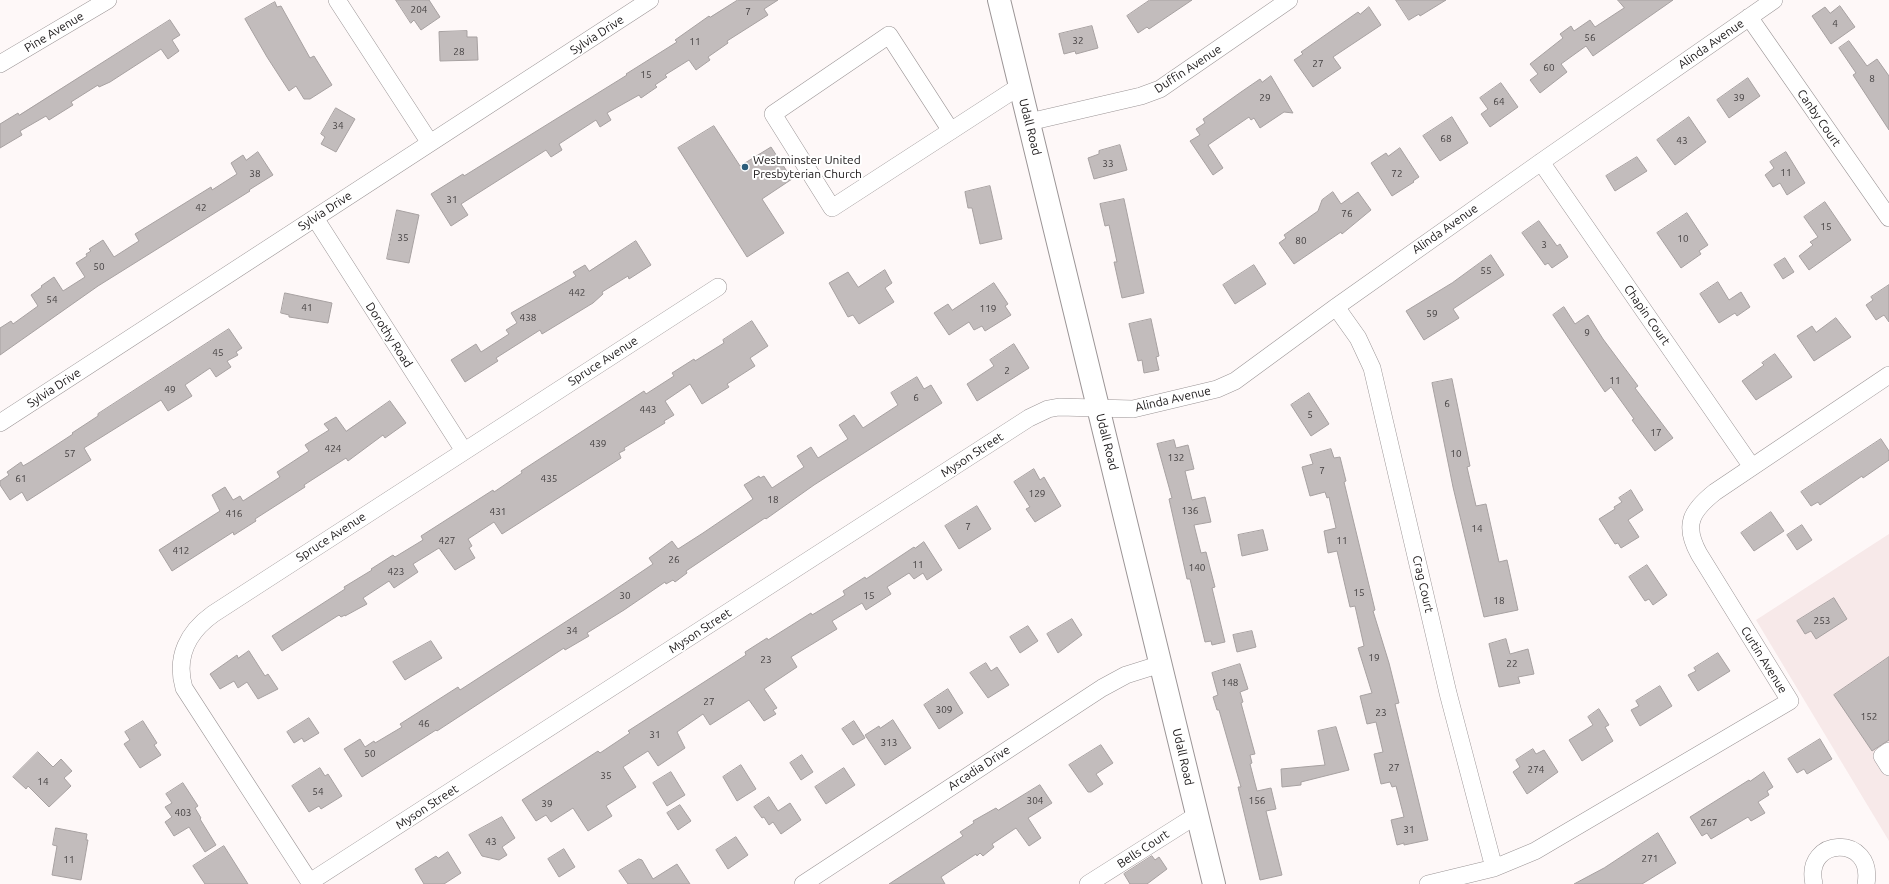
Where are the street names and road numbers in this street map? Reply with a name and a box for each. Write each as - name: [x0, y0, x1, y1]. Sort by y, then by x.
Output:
- street label: Pine Avenue: [22, 9, 86, 55]
- street label: Sylvia Drive: [567, 12, 627, 58]
- street label: Alinda Avenue: [1675, 16, 1747, 72]
- street label: Duffin Avenue: [1152, 42, 1224, 96]
- street label: Canby Court: [1794, 87, 1844, 149]
- street label: Udall Road: [1016, 97, 1044, 157]
- street label: Sylvia Drive: [295, 188, 355, 234]
- street label: Alinda Avenue: [1409, 201, 1481, 257]
- street label: Chapin Court: [1621, 282, 1673, 348]
- street label: Dorothy Road: [363, 300, 415, 370]
- street label: Spruce Avenue: [566, 333, 640, 389]
- street label: Sylvia Drive: [24, 365, 84, 411]
- street label: Alinda Avenue: [1134, 383, 1212, 415]
- street label: Udall Road: [1093, 412, 1121, 472]
- street label: Myson Street: [938, 429, 1006, 481]
- street label: Spruce Avenue: [294, 509, 368, 565]
- street label: Crag Court: [1409, 554, 1437, 614]
- street label: Myson Street: [666, 605, 734, 657]
- street label: Curtin Avenue: [1738, 624, 1790, 696]
- street label: Udall Road: [1169, 727, 1197, 787]
- street label: Arcadia Drive: [945, 743, 1013, 793]
- street label: Myson Street: [393, 781, 461, 833]
- street label: Bells Court: [1114, 827, 1172, 871]

